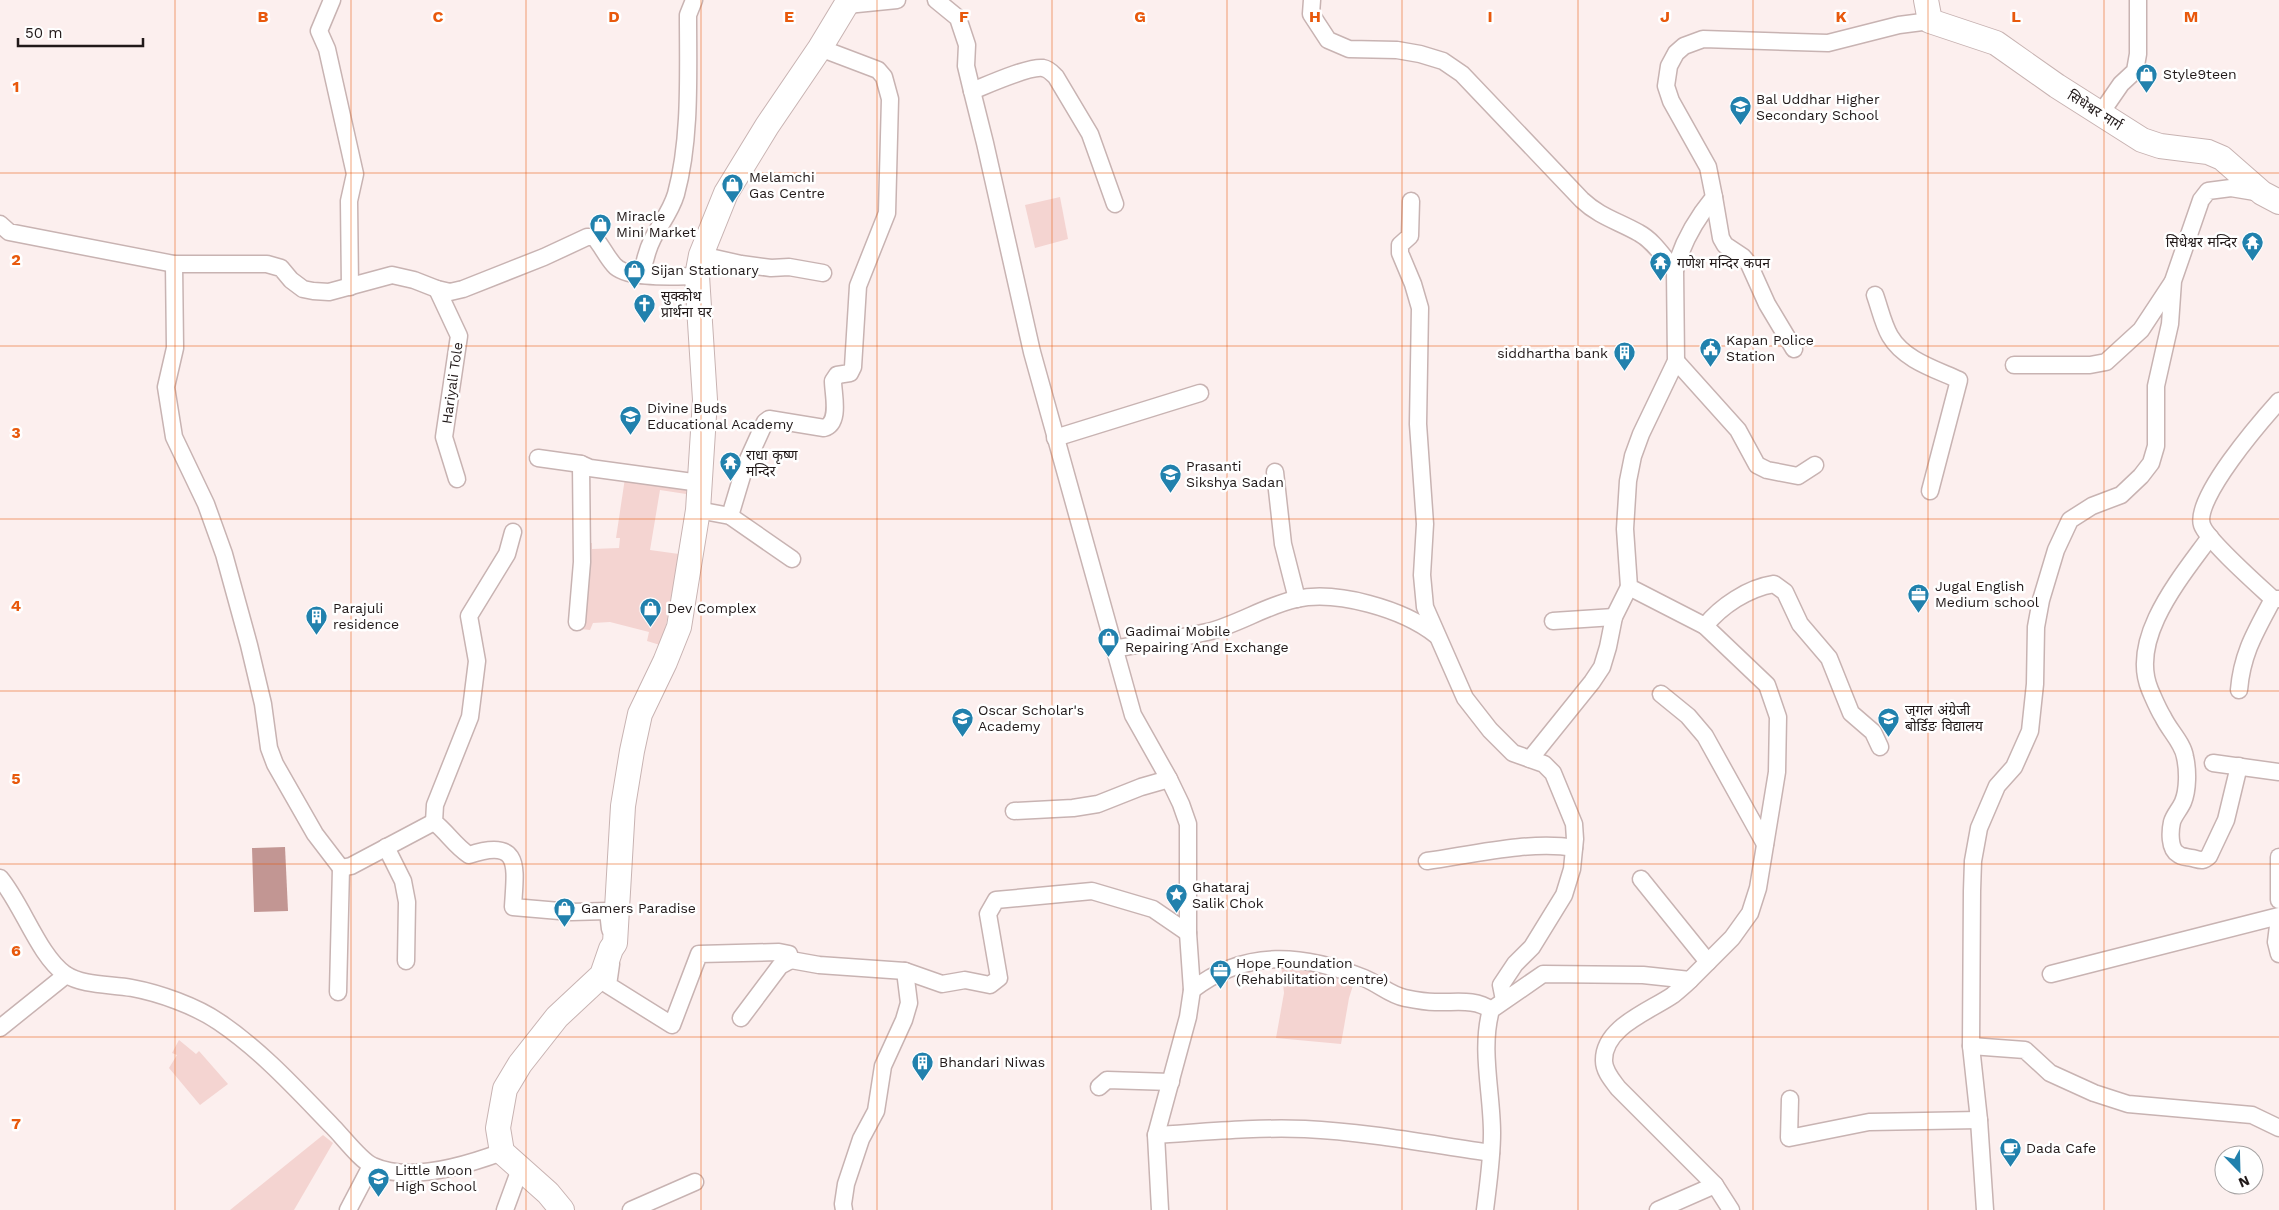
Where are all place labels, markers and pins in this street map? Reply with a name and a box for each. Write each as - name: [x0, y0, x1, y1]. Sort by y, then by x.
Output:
- shop icon: Style9teen: [2135, 62, 2159, 93]
- place label: Style9teen: [2163, 66, 2237, 82]
- place label: Bal Uddhar Higher Secondary School: [1756, 91, 1880, 123]
- school or university icon: Bal Uddhar Higher Secondary School: [1728, 95, 1752, 126]
- place label: Melamchi Gas Centre: [749, 169, 825, 201]
- shop icon: Melamchi Gas Centre: [721, 173, 745, 204]
- place label: Miracle Mini Market: [616, 208, 696, 240]
- shop icon: Miracle Mini Market: [588, 212, 612, 243]
- temple icon: सिधेश्वर मन्दिर: [2241, 230, 2265, 261]
- place label: सिधेश्वर मन्दिर: [2166, 233, 2237, 250]
- temple icon: गणेश मन्दिर कपन: [1649, 251, 1673, 282]
- place label: गणेश मन्दिर कपन: [1677, 254, 1770, 271]
- shop icon: Sijan Stationary: [623, 258, 647, 289]
- place label: Sijan Stationary: [651, 262, 759, 278]
- place label: सुक्कोथ प्रार्थना घर: [661, 288, 712, 320]
- church icon: सुक्कोथ प्रार्थना घर: [633, 292, 657, 323]
- place label: Kapan Police Station: [1726, 332, 1814, 364]
- public building icon: Kapan Police Station: [1698, 336, 1722, 367]
- building icon: siddhartha bank: [1612, 341, 1636, 372]
- place label: siddhartha bank: [1497, 345, 1608, 361]
- place label: Divine Buds Educational Academy: [647, 400, 794, 432]
- school or university icon: Divine Buds Educational Academy: [619, 404, 643, 435]
- place label: राधा कृष्ण मन्दिर: [746, 447, 799, 479]
- temple icon: राधा कृष्ण मन्दिर: [718, 451, 742, 482]
- place label: Prasanti Sikshya Sadan: [1186, 458, 1284, 490]
- school or university icon: Prasanti Sikshya Sadan: [1158, 462, 1182, 493]
- place label: Jugal English Medium school: [1935, 578, 2040, 610]
- office icon: Jugal English Medium school: [1907, 582, 1931, 613]
- shop icon: Dev Complex: [639, 596, 663, 627]
- place label: Parajuli residence: [333, 600, 399, 632]
- place label: Dev Complex: [667, 600, 756, 616]
- building icon: Parajuli residence: [305, 604, 329, 635]
- place label: Gadimai Mobile Repairing And Exchange: [1125, 623, 1289, 655]
- shop icon: Gadimai Mobile Repairing And Exchange: [1097, 627, 1121, 658]
- place label: जुगल अंग्रेजी बोर्डिङ विद्यालय: [1905, 701, 1984, 734]
- place label: Oscar Scholar's Academy: [978, 702, 1084, 734]
- school or university icon: Oscar Scholar's Academy: [950, 706, 974, 737]
- school or university icon: जुगल अंग्रेजी बोर्डिङ विद्यालय: [1877, 706, 1901, 737]
- place label: Ghataraj Salik Chok: [1192, 879, 1264, 911]
- place icon: Ghataraj Salik Chok: [1164, 883, 1188, 914]
- shop icon: Gamers Paradise: [553, 896, 577, 927]
- place label: Gamers Paradise: [581, 900, 696, 916]
- place label: Hope Foundation (Rehabilitation centre): [1236, 955, 1388, 987]
- office icon: Hope Foundation (Rehabilitation centre): [1208, 959, 1232, 990]
- building icon: Bhandari Niwas: [911, 1050, 935, 1081]
- place label: Bhandari Niwas: [939, 1054, 1045, 1070]
- cafe icon: Dada Cafe: [1998, 1136, 2022, 1167]
- place label: Dada Cafe: [2026, 1140, 2096, 1156]
- place label: Little Moon High School: [395, 1162, 477, 1194]
- school or university icon: Little Moon High School: [367, 1166, 391, 1197]

